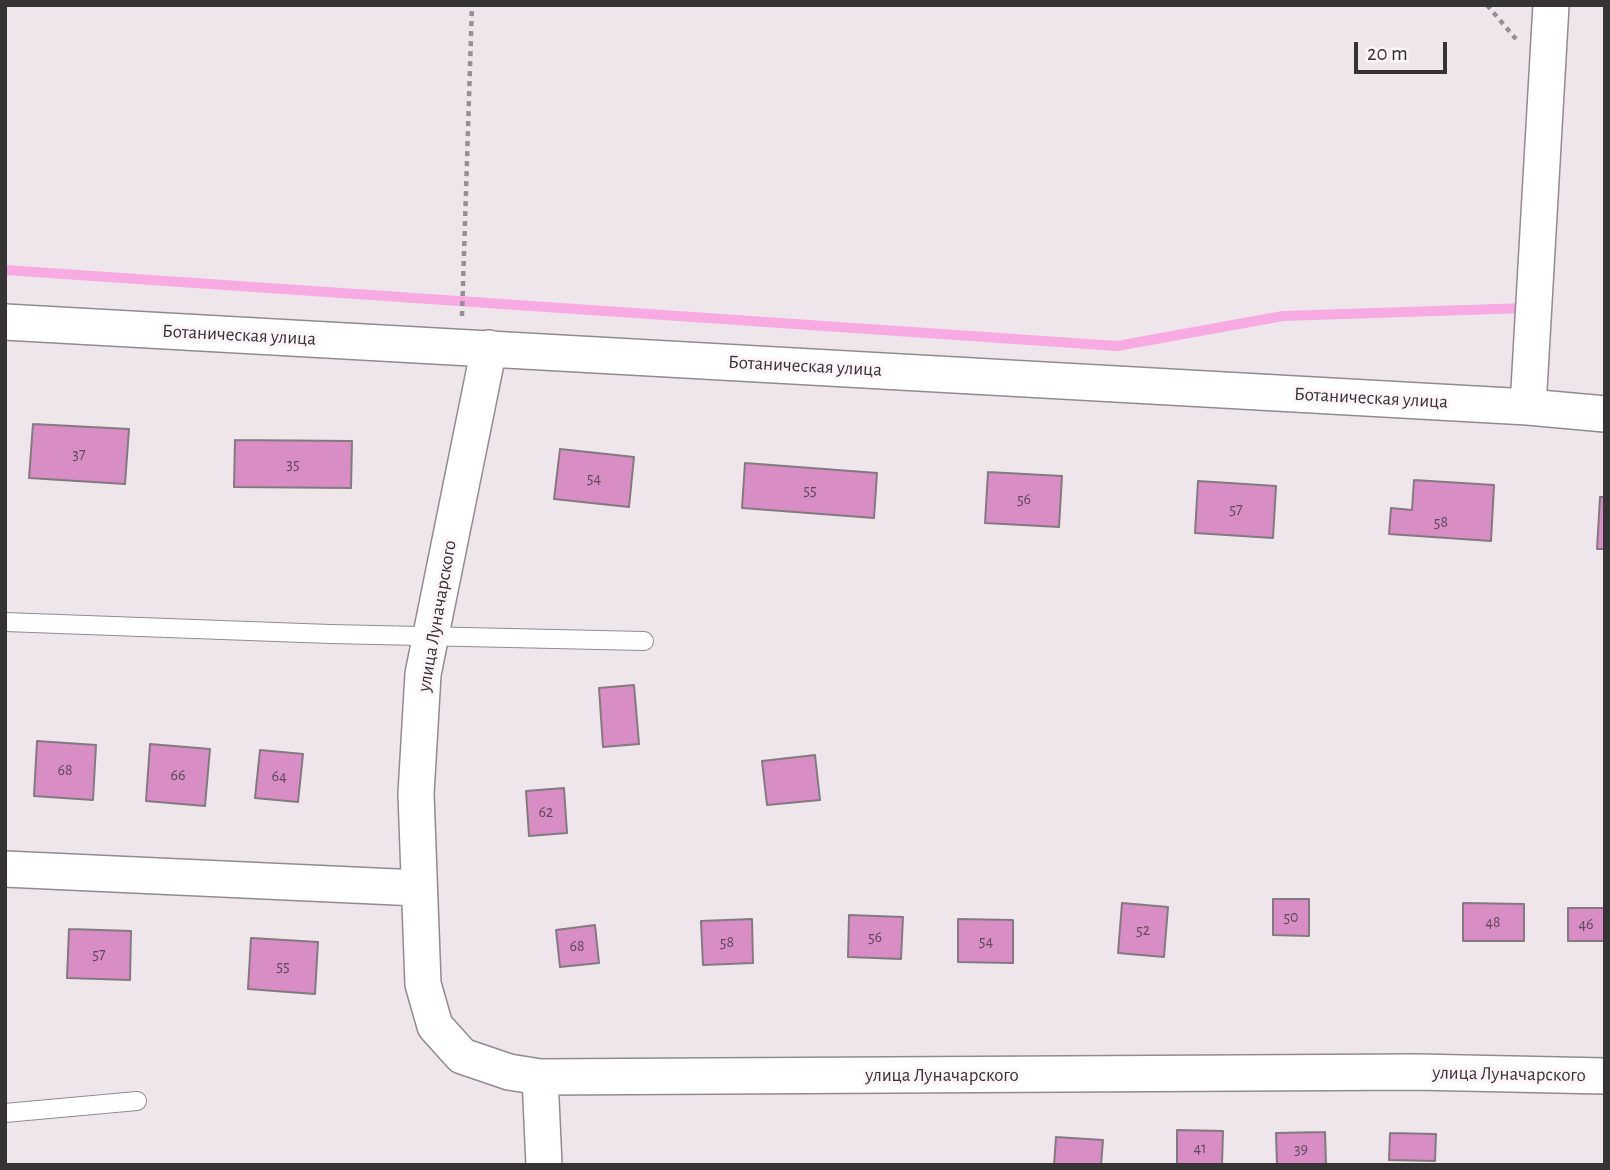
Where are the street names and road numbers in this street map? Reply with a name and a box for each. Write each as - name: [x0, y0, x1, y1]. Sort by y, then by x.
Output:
- street label: Ботаническая улица: [161, 320, 317, 350]
- street label: Ботаническая улица: [727, 351, 883, 381]
- street label: Ботаническая улица: [1293, 383, 1449, 413]
- street label: улица Луначарского: [412, 538, 462, 694]
- street label: улица Луначарского: [1432, 1061, 1586, 1087]
- street label: улица Луначарского: [865, 1064, 1019, 1086]

